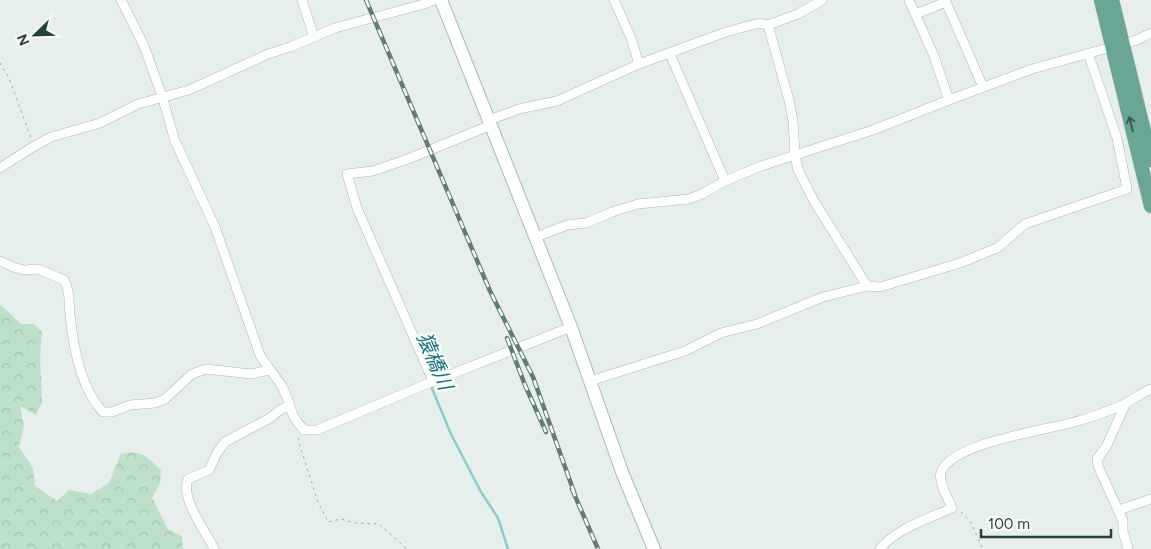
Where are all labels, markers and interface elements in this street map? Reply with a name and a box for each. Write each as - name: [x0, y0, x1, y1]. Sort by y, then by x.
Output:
- north arrow: [10, 10, 60, 60]
- text: N: [14, 32, 33, 48]
- one-way arrow: [1126, 117, 1135, 133]
- water label: 猿橋川: [412, 329, 459, 395]
- scale bar: [981, 506, 1111, 538]
- text: 100 m: [988, 515, 1030, 533]

